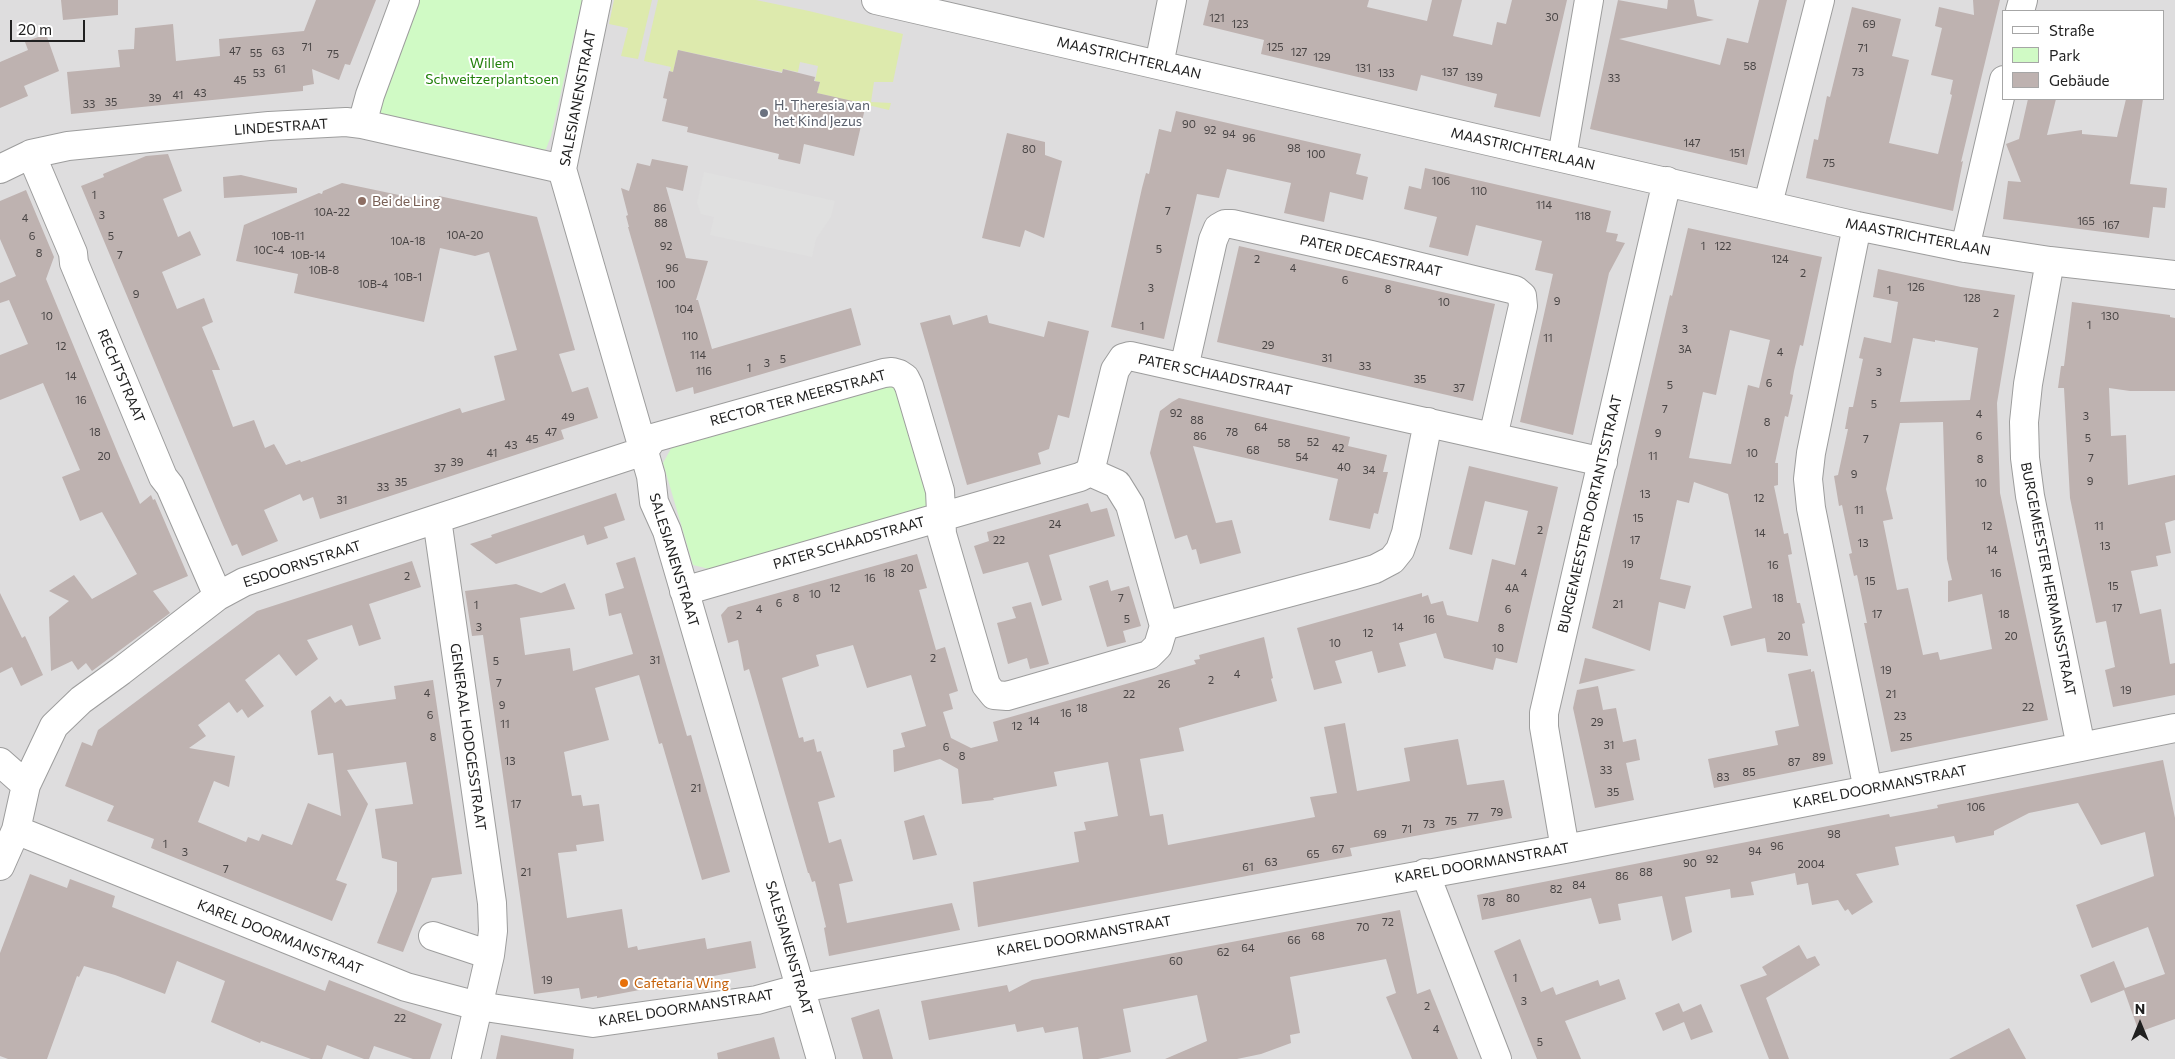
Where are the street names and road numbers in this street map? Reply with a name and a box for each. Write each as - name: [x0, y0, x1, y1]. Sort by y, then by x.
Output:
- street label: SALESIANENSTRAAT: [557, 28, 599, 168]
- street label: MAASTRICHTERLAAN: [1055, 33, 1203, 83]
- street label: LINDESTRAAT: [233, 115, 329, 139]
- street label: MAASTRICHTERLAAN: [1449, 124, 1597, 174]
- street label: MAASTRICHTERLAAN: [1844, 215, 1992, 259]
- street label: PATER DECAESTRAAT: [1298, 231, 1444, 281]
- street label: RECHTSTRAAT: [94, 327, 148, 425]
- street label: PATER SCHAADSTRAAT: [1136, 350, 1294, 400]
- street label: RECTOR TER MEERSTRAAT: [708, 366, 888, 430]
- street label: BURGEMEESTER DORTANTSSTRAAT: [1554, 393, 1626, 635]
- street label: BURGEMEESTER HERMANSSTRAAT: [2017, 461, 2079, 697]
- street label: SALESIANENSTRAAT: [646, 491, 702, 629]
- street label: PATER SCHAADSTRAAT: [771, 513, 927, 573]
- street label: ESDOORNSTRAAT: [241, 537, 363, 591]
- street label: GENERAAL HODGESSTRAAT: [447, 642, 489, 832]
- street label: KAREL DOORMANSTRAAT: [1791, 762, 1969, 812]
- street label: KAREL DOORMANSTRAAT: [1393, 839, 1571, 887]
- street label: SALESIANENSTRAAT: [762, 879, 816, 1017]
- street label: KAREL DOORMANSTRAAT: [195, 896, 365, 978]
- street label: KAREL DOORMANSTRAAT: [995, 912, 1173, 960]
- street label: KAREL DOORMANSTRAAT: [597, 986, 775, 1030]

